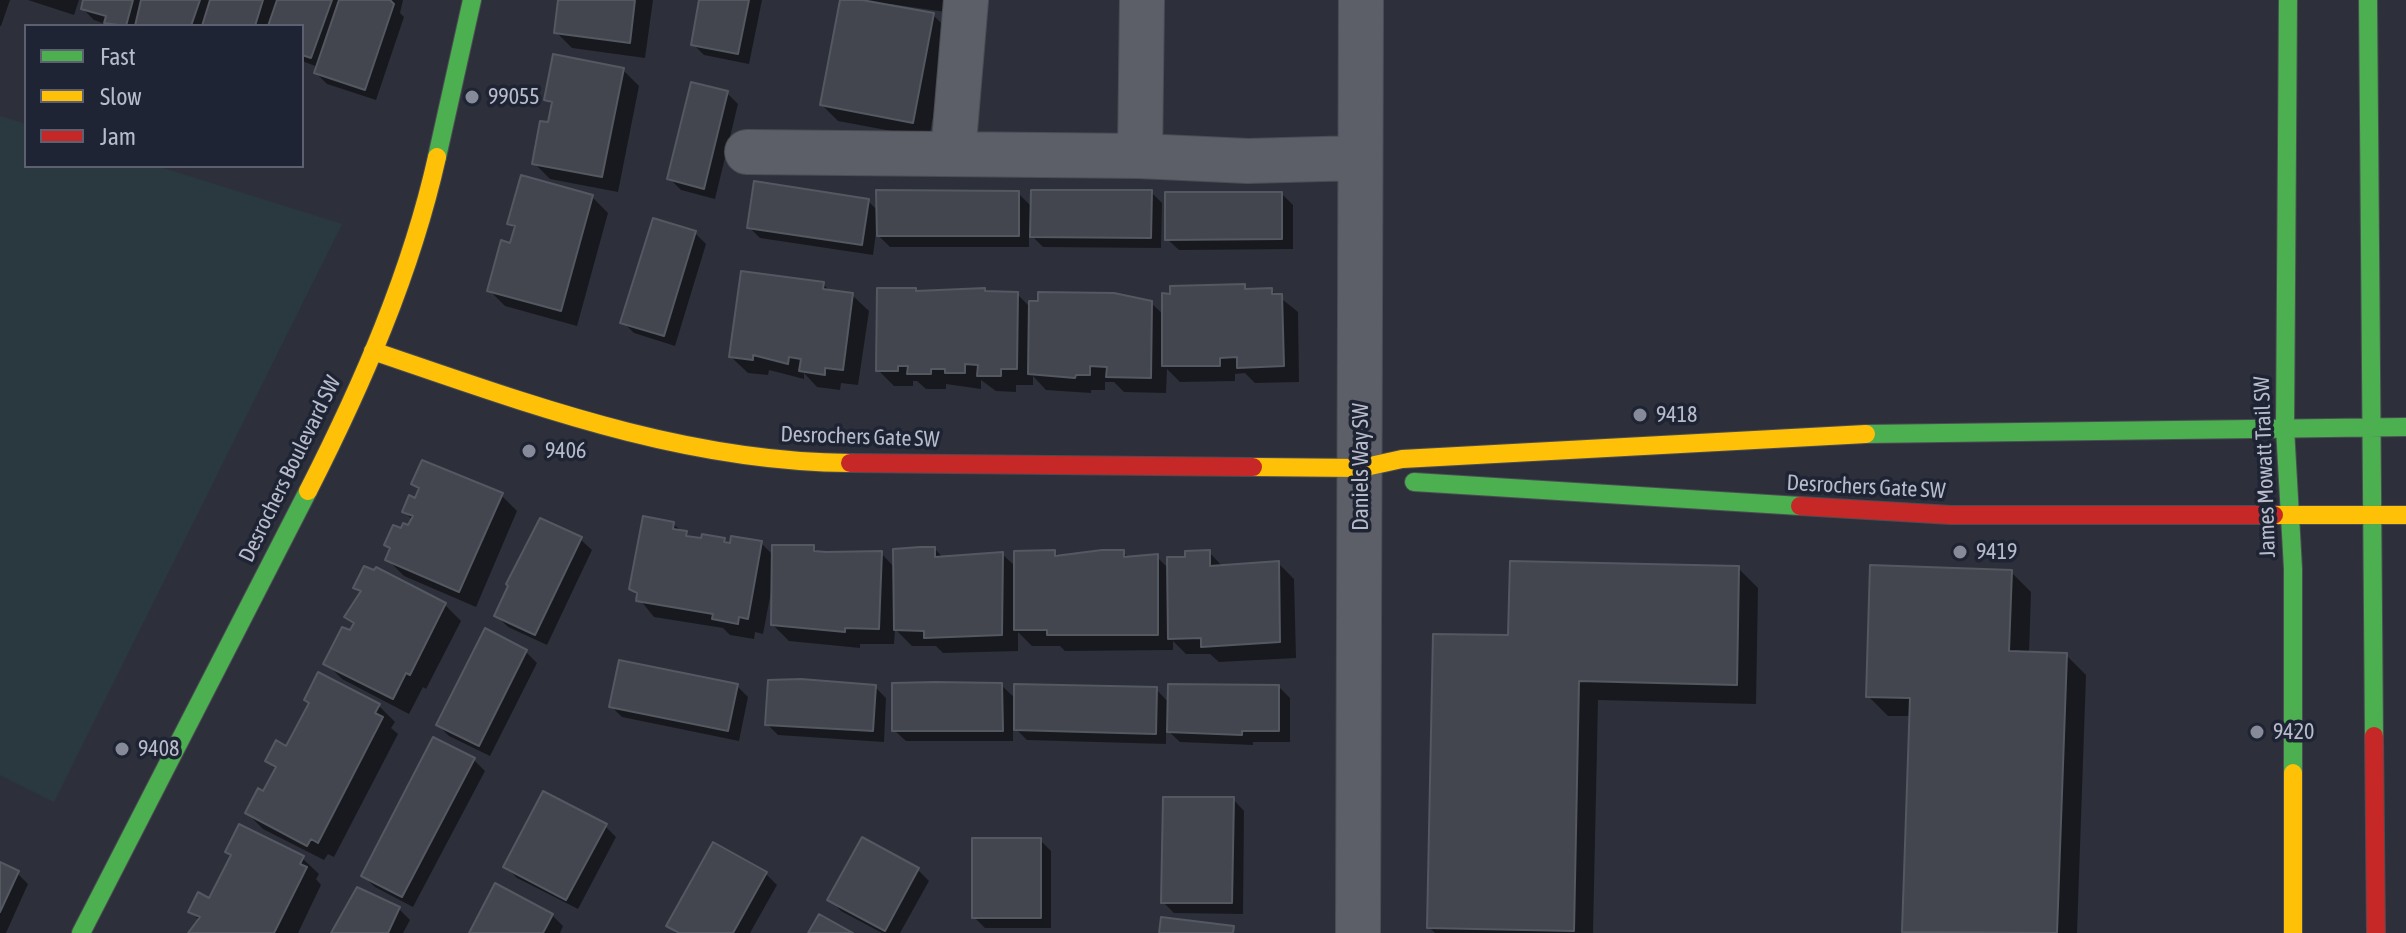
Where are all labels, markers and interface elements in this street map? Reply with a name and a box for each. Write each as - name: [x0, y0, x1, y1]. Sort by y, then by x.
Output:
- legend: [24, 24, 304, 168]
- text: Fast: [100, 43, 136, 70]
- text: Slow: [100, 83, 142, 110]
- place label: 99055: [488, 84, 540, 110]
- marker: 99055: [463, 88, 481, 106]
- text: Jam: [100, 123, 136, 150]
- street label: Desrochers Boulevard SW: [233, 372, 347, 566]
- street label: James Mowatt Trail SW: [2249, 376, 2281, 558]
- place label: 9418: [1656, 402, 1697, 428]
- street label: Daniels Way SW: [1348, 403, 1374, 531]
- marker: 9418: [1631, 406, 1649, 424]
- street label: Desrochers Gate SW: [780, 421, 940, 453]
- place label: 9406: [545, 438, 586, 464]
- marker: 9406: [520, 442, 538, 460]
- street label: Desrochers Gate SW: [1786, 470, 1946, 504]
- place label: 9419: [1976, 539, 2017, 565]
- marker: 9419: [1951, 543, 1969, 561]
- place label: 9420: [2273, 719, 2314, 745]
- marker: 9420: [2248, 723, 2266, 741]
- place label: 9408: [138, 736, 179, 762]
- marker: 9408: [113, 740, 131, 758]

